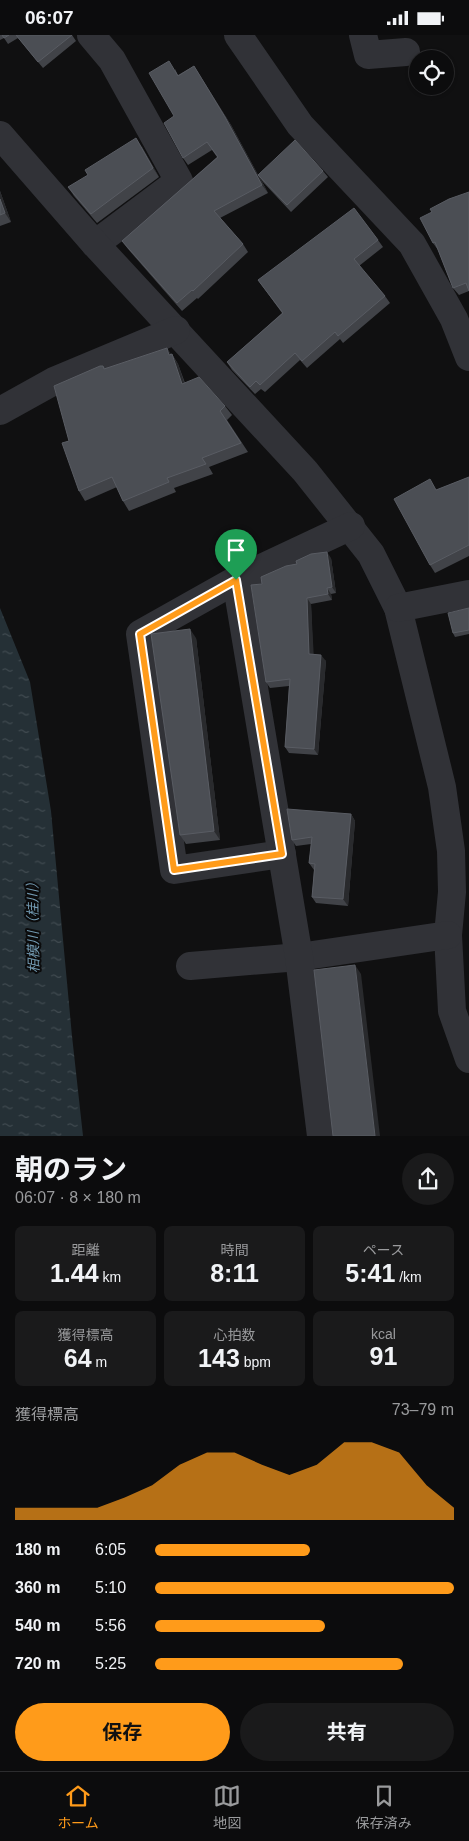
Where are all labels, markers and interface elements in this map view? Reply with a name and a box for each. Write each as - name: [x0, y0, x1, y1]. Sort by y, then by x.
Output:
- text: 06:07: [25, 7, 74, 28]
- map controls: [409, 50, 454, 95]
- button: locate: [409, 50, 454, 95]
- pin: [215, 529, 257, 580]
- icon: arrive: [222, 536, 250, 564]
- water label: 相模川（桂川）: [24, 875, 42, 973]
- button: share: [402, 1153, 454, 1205]
- text: 朝のラン: [15, 1154, 127, 1185]
- text: 06:07 · 8 × 180 m: [15, 1189, 141, 1206]
- text: 距離: [72, 1242, 100, 1258]
- text: 時間: [221, 1242, 249, 1258]
- text: ペース: [363, 1242, 404, 1258]
- text: 1.44: [50, 1259, 99, 1287]
- text: 8:11: [210, 1259, 259, 1287]
- text: 5:41: [345, 1259, 395, 1287]
- text: km: [99, 1269, 121, 1285]
- text: /km: [395, 1269, 422, 1285]
- text: kcal: [371, 1326, 396, 1342]
- text: 獲得標高: [58, 1327, 114, 1343]
- text: 心拍数: [214, 1327, 256, 1343]
- text: 91: [370, 1342, 397, 1370]
- text: 64: [64, 1344, 92, 1372]
- text: 143: [198, 1344, 240, 1372]
- text: m: [92, 1354, 107, 1370]
- text: bpm: [240, 1354, 271, 1370]
- text: 73–79 m: [392, 1401, 454, 1418]
- text: 獲得標高: [15, 1406, 79, 1423]
- text: 180 m: [15, 1541, 60, 1558]
- text: 6:05: [95, 1541, 126, 1558]
- text: 360 m: [15, 1579, 60, 1596]
- text: 5:10: [95, 1579, 126, 1596]
- text: 540 m: [15, 1617, 60, 1634]
- text: 5:56: [95, 1617, 126, 1634]
- text: 720 m: [15, 1655, 60, 1672]
- text: 5:25: [95, 1655, 126, 1672]
- button: 保存: [15, 1703, 230, 1761]
- button: 共有: [240, 1703, 454, 1761]
- tab: ホーム: [57, 1782, 99, 1832]
- tab: 地図: [213, 1782, 241, 1832]
- tab: 保存済み: [356, 1782, 412, 1832]

